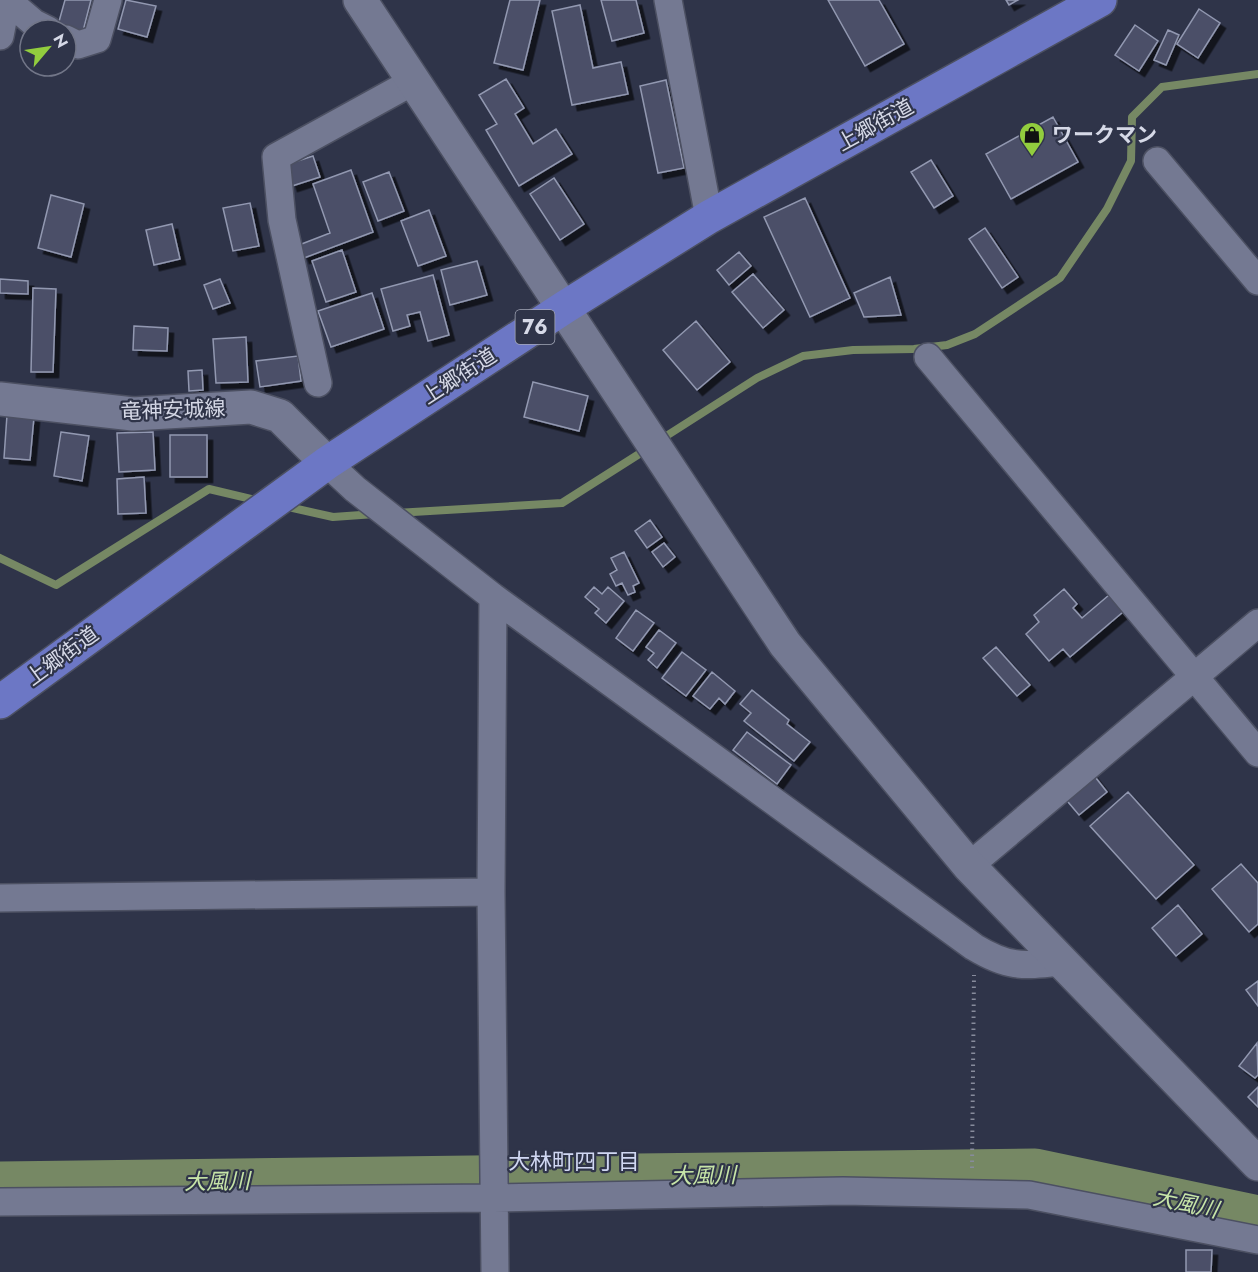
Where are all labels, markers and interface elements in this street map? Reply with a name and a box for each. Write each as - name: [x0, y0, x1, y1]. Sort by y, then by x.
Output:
- north arrow: [18, 18, 78, 78]
- text: N: [48, 30, 74, 52]
- street label: 上郷街道: [831, 92, 919, 158]
- shop icon: ワークマン: [1017, 120, 1047, 158]
- place label: ワークマン: [1052, 120, 1157, 150]
- road number: 76: [516, 310, 554, 344]
- street label: 上郷街道: [416, 341, 502, 411]
- street label: 竜神安城線: [120, 393, 226, 427]
- street label: 上郷街道: [19, 619, 105, 693]
- district label: 大林町四丁目: [508, 1145, 640, 1177]
- water label: 大風川: [670, 1158, 738, 1192]
- water label: 大風川: [184, 1164, 252, 1198]
- water label: 大風川: [1150, 1180, 1224, 1226]

